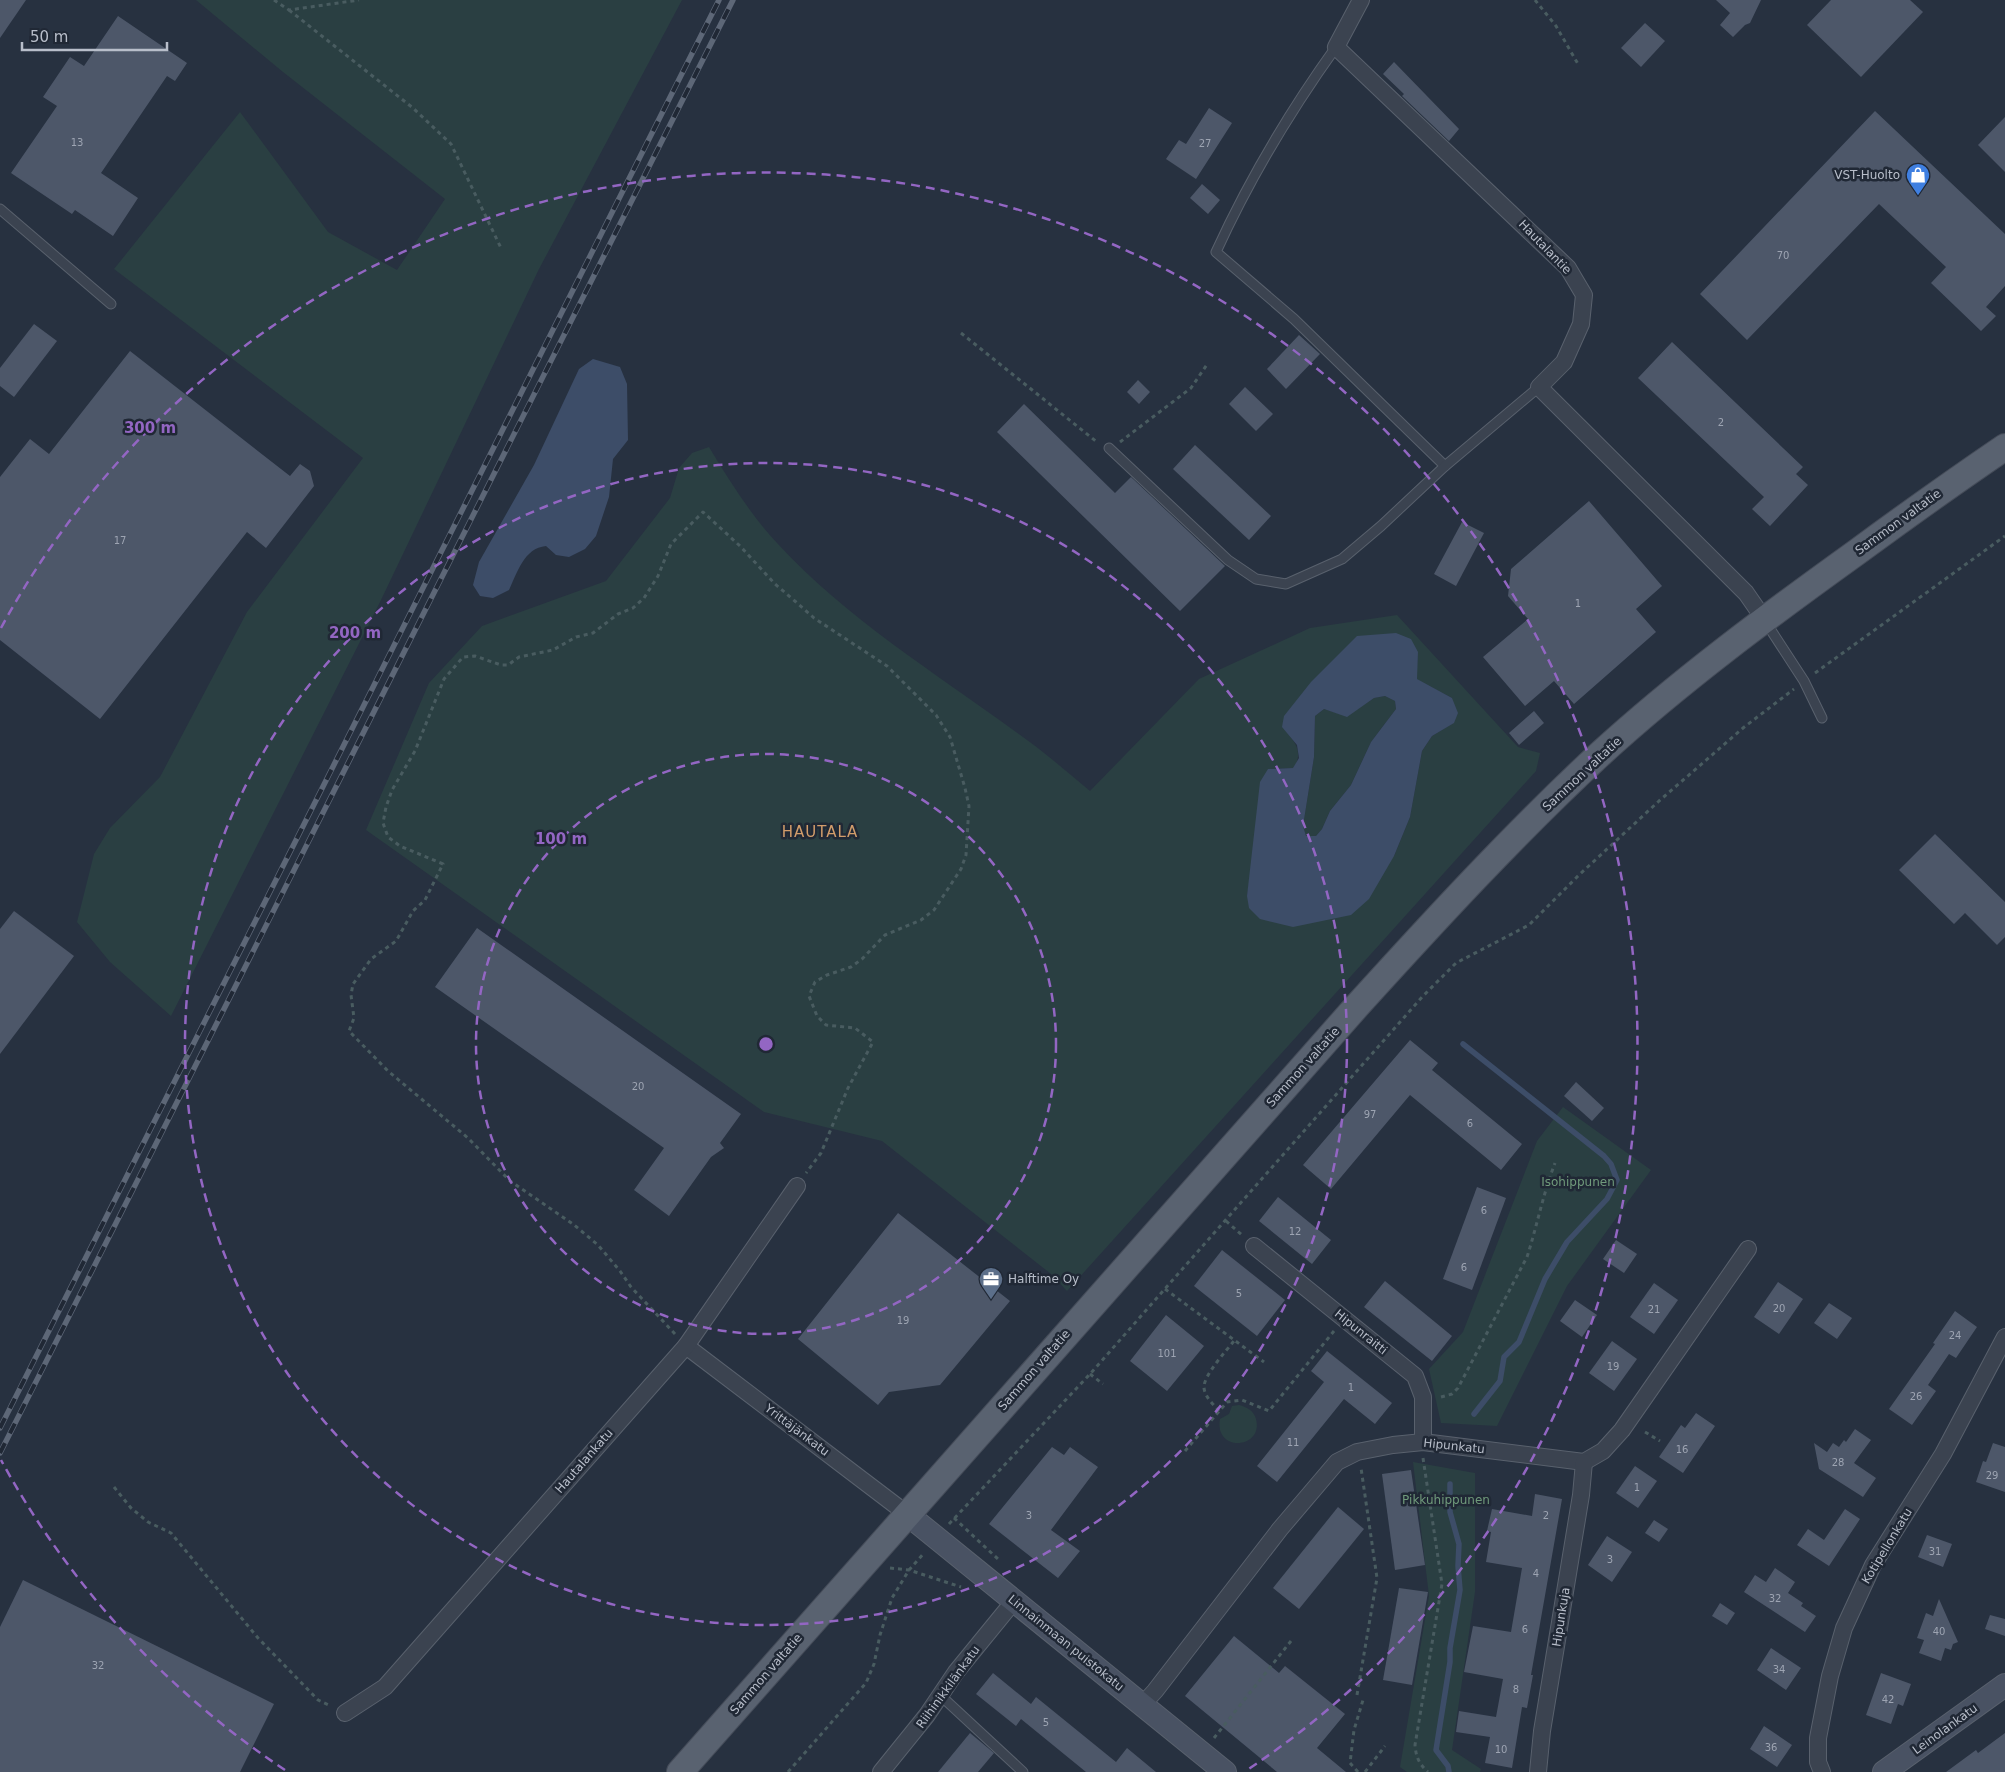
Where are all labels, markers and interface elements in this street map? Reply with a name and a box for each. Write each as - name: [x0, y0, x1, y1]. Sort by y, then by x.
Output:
- scale bar: [22, 20, 168, 52]
- text: 50 m: [30, 28, 68, 46]
- house number: 13: [71, 137, 83, 148]
- house number: 27: [1199, 138, 1211, 149]
- shop icon: VST-Huolto: [1905, 162, 1931, 196]
- place label: VST-Huolto: [1834, 168, 1900, 182]
- street label: Hautalantie: [1516, 217, 1574, 277]
- house number: 70: [1777, 250, 1789, 261]
- house number: 2: [1718, 417, 1724, 428]
- text: 300 m: [124, 419, 176, 437]
- street label: Sammon valtatie: [1852, 486, 1944, 558]
- house number: 17: [114, 535, 126, 546]
- house number: 1: [1575, 598, 1581, 609]
- text: 200 m: [329, 624, 381, 642]
- street label: Sammon valtatie: [1540, 734, 1624, 814]
- district label: HAUTALA: [782, 823, 858, 841]
- text: 100 m: [535, 830, 587, 848]
- street label: Sammon valtatie: [1264, 1024, 1342, 1110]
- centre of rings: [757, 1035, 775, 1053]
- house number: 20: [632, 1081, 644, 1092]
- house number: 97: [1364, 1109, 1376, 1120]
- house number: 6: [1467, 1118, 1473, 1129]
- park label: Isohippunen: [1541, 1175, 1615, 1189]
- house number: 6: [1481, 1205, 1487, 1216]
- house number: 12: [1289, 1226, 1301, 1237]
- house number: 6: [1461, 1262, 1467, 1273]
- office icon: Halftime Oy: [978, 1266, 1004, 1300]
- place label: Halftime Oy: [1008, 1272, 1079, 1286]
- house number: 5: [1236, 1288, 1242, 1299]
- house number: 20: [1773, 1303, 1785, 1314]
- house number: 21: [1648, 1304, 1660, 1315]
- street label: Hipunraitti: [1332, 1307, 1390, 1357]
- house number: 19: [897, 1315, 909, 1326]
- street label: Sammon valtatie: [995, 1327, 1073, 1413]
- house number: 24: [1949, 1330, 1961, 1341]
- house number: 101: [1157, 1348, 1177, 1359]
- house number: 19: [1607, 1361, 1619, 1372]
- house number: 1: [1348, 1382, 1354, 1393]
- house number: 26: [1910, 1391, 1922, 1402]
- street label: Yrittäjänkatu: [761, 1401, 832, 1459]
- street label: Hautalankatu: [552, 1426, 616, 1496]
- street label: Hipunkatu: [1423, 1436, 1485, 1456]
- house number: 11: [1287, 1437, 1299, 1448]
- house number: 16: [1676, 1444, 1688, 1455]
- house number: 28: [1832, 1457, 1844, 1468]
- house number: 29: [1986, 1470, 1998, 1481]
- house number: 1: [1634, 1482, 1640, 1493]
- park label: Pikkuhippunen: [1402, 1493, 1490, 1507]
- street label: Kotipellonkatu: [1859, 1506, 1915, 1586]
- house number: 3: [1026, 1510, 1032, 1521]
- house number: 2: [1543, 1510, 1549, 1521]
- house number: 31: [1929, 1546, 1941, 1557]
- house number: 3: [1607, 1554, 1613, 1565]
- house number: 4: [1533, 1568, 1539, 1579]
- street label: Hipunkuja: [1549, 1586, 1573, 1648]
- street label: Linnainmaan puistokatu: [1005, 1592, 1127, 1694]
- house number: 32: [1769, 1593, 1781, 1604]
- house number: 6: [1522, 1624, 1528, 1635]
- house number: 40: [1933, 1626, 1945, 1637]
- street label: Sammon valtatie: [727, 1631, 805, 1717]
- street label: Riihinikkilänkatu: [913, 1643, 983, 1731]
- house number: 32: [92, 1660, 104, 1671]
- house number: 34: [1773, 1664, 1785, 1675]
- house number: 8: [1513, 1684, 1519, 1695]
- house number: 42: [1882, 1694, 1894, 1705]
- street label: Leinolankatu: [1910, 1701, 1980, 1757]
- house number: 5: [1043, 1717, 1049, 1728]
- house number: 36: [1765, 1742, 1777, 1753]
- house number: 10: [1495, 1744, 1507, 1755]

